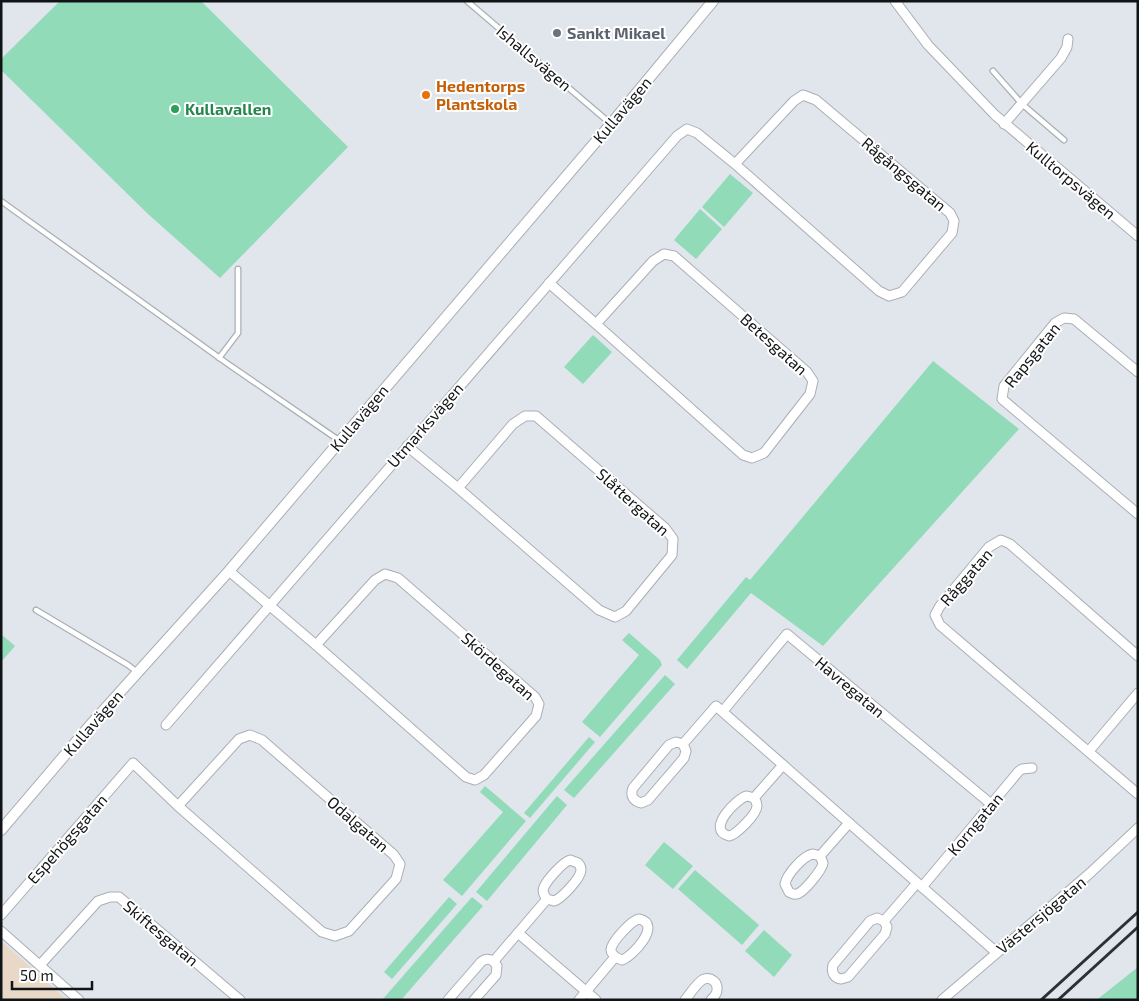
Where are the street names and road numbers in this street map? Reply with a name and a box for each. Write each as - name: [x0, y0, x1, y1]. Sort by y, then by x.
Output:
- street label: Ishallsvägen: [493, 21, 576, 94]
- street label: Kullavägen: [588, 73, 655, 147]
- street label: Rågångsgatan: [858, 133, 950, 214]
- street label: Kulltorpsvägen: [1023, 137, 1120, 223]
- street label: Betesgatan: [737, 309, 812, 379]
- street label: Rapsgatan: [1000, 318, 1064, 391]
- street label: Utmarksvägen: [383, 378, 467, 471]
- street label: Kullavägen: [325, 381, 392, 455]
- street label: Slåttergatan: [593, 464, 674, 539]
- street label: Råggatan: [936, 544, 996, 609]
- street label: Skördegatan: [458, 628, 539, 703]
- street label: Havregatan: [812, 652, 889, 721]
- street label: Kullavägen: [59, 686, 126, 759]
- street label: Korngatan: [943, 789, 1006, 859]
- street label: Espehögsgatan: [23, 790, 111, 887]
- street label: Odalgatan: [324, 792, 393, 855]
- street label: Västersjögatan: [992, 872, 1090, 958]
- street label: Skiftesgatan: [120, 896, 203, 969]

